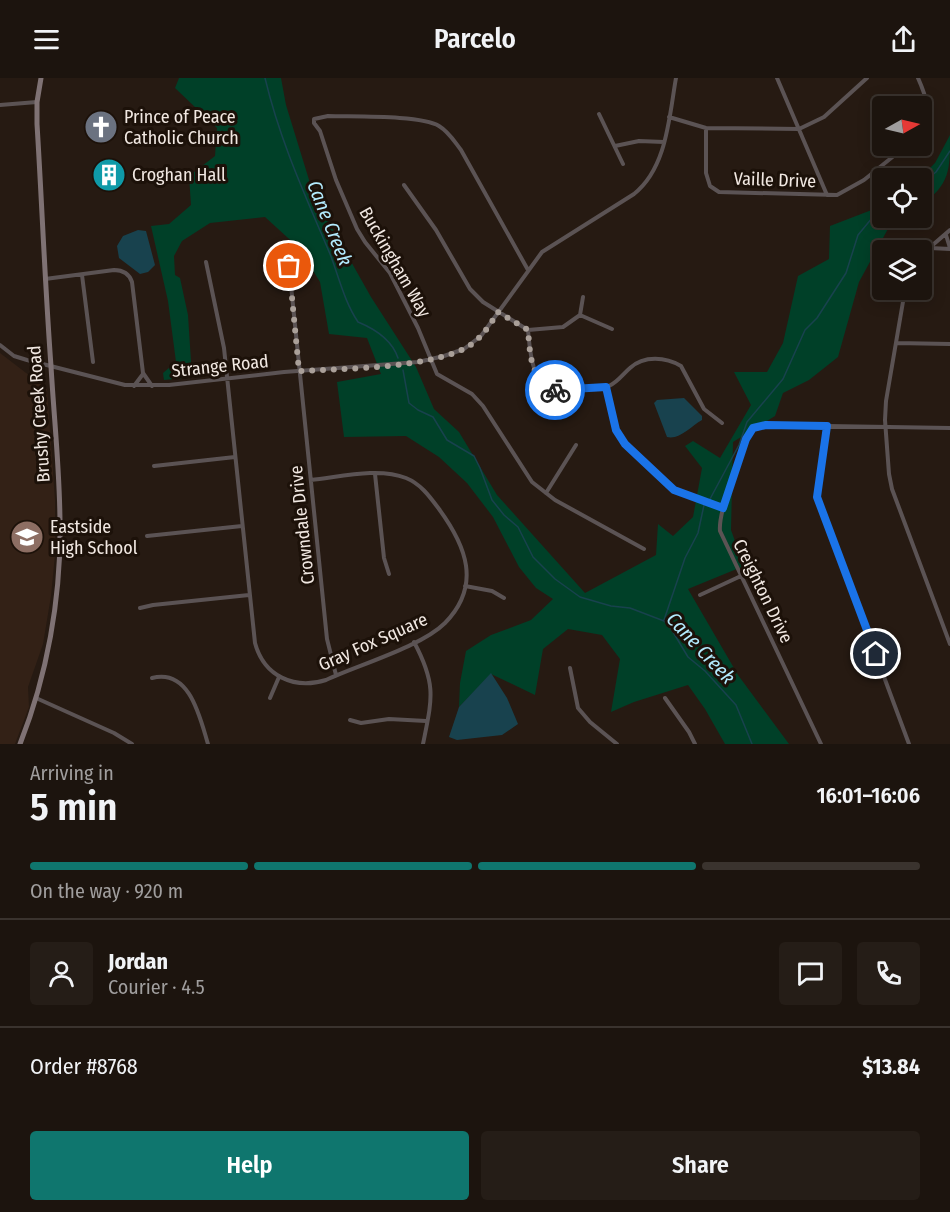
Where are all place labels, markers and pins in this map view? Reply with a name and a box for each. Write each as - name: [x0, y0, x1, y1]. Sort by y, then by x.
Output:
- place label: Prince of Peace Catholic Church: [124, 106, 239, 149]
- church icon: Prince of Peace Catholic Church: [83, 109, 119, 145]
- building icon: Croghan Hall: [91, 157, 127, 193]
- place label: Croghan Hall: [132, 164, 226, 186]
- pin: [263, 240, 314, 291]
- place label: Eastside High School: [50, 516, 138, 559]
- school or university icon: Eastside High School: [9, 519, 45, 555]
- pin: [850, 628, 901, 679]

